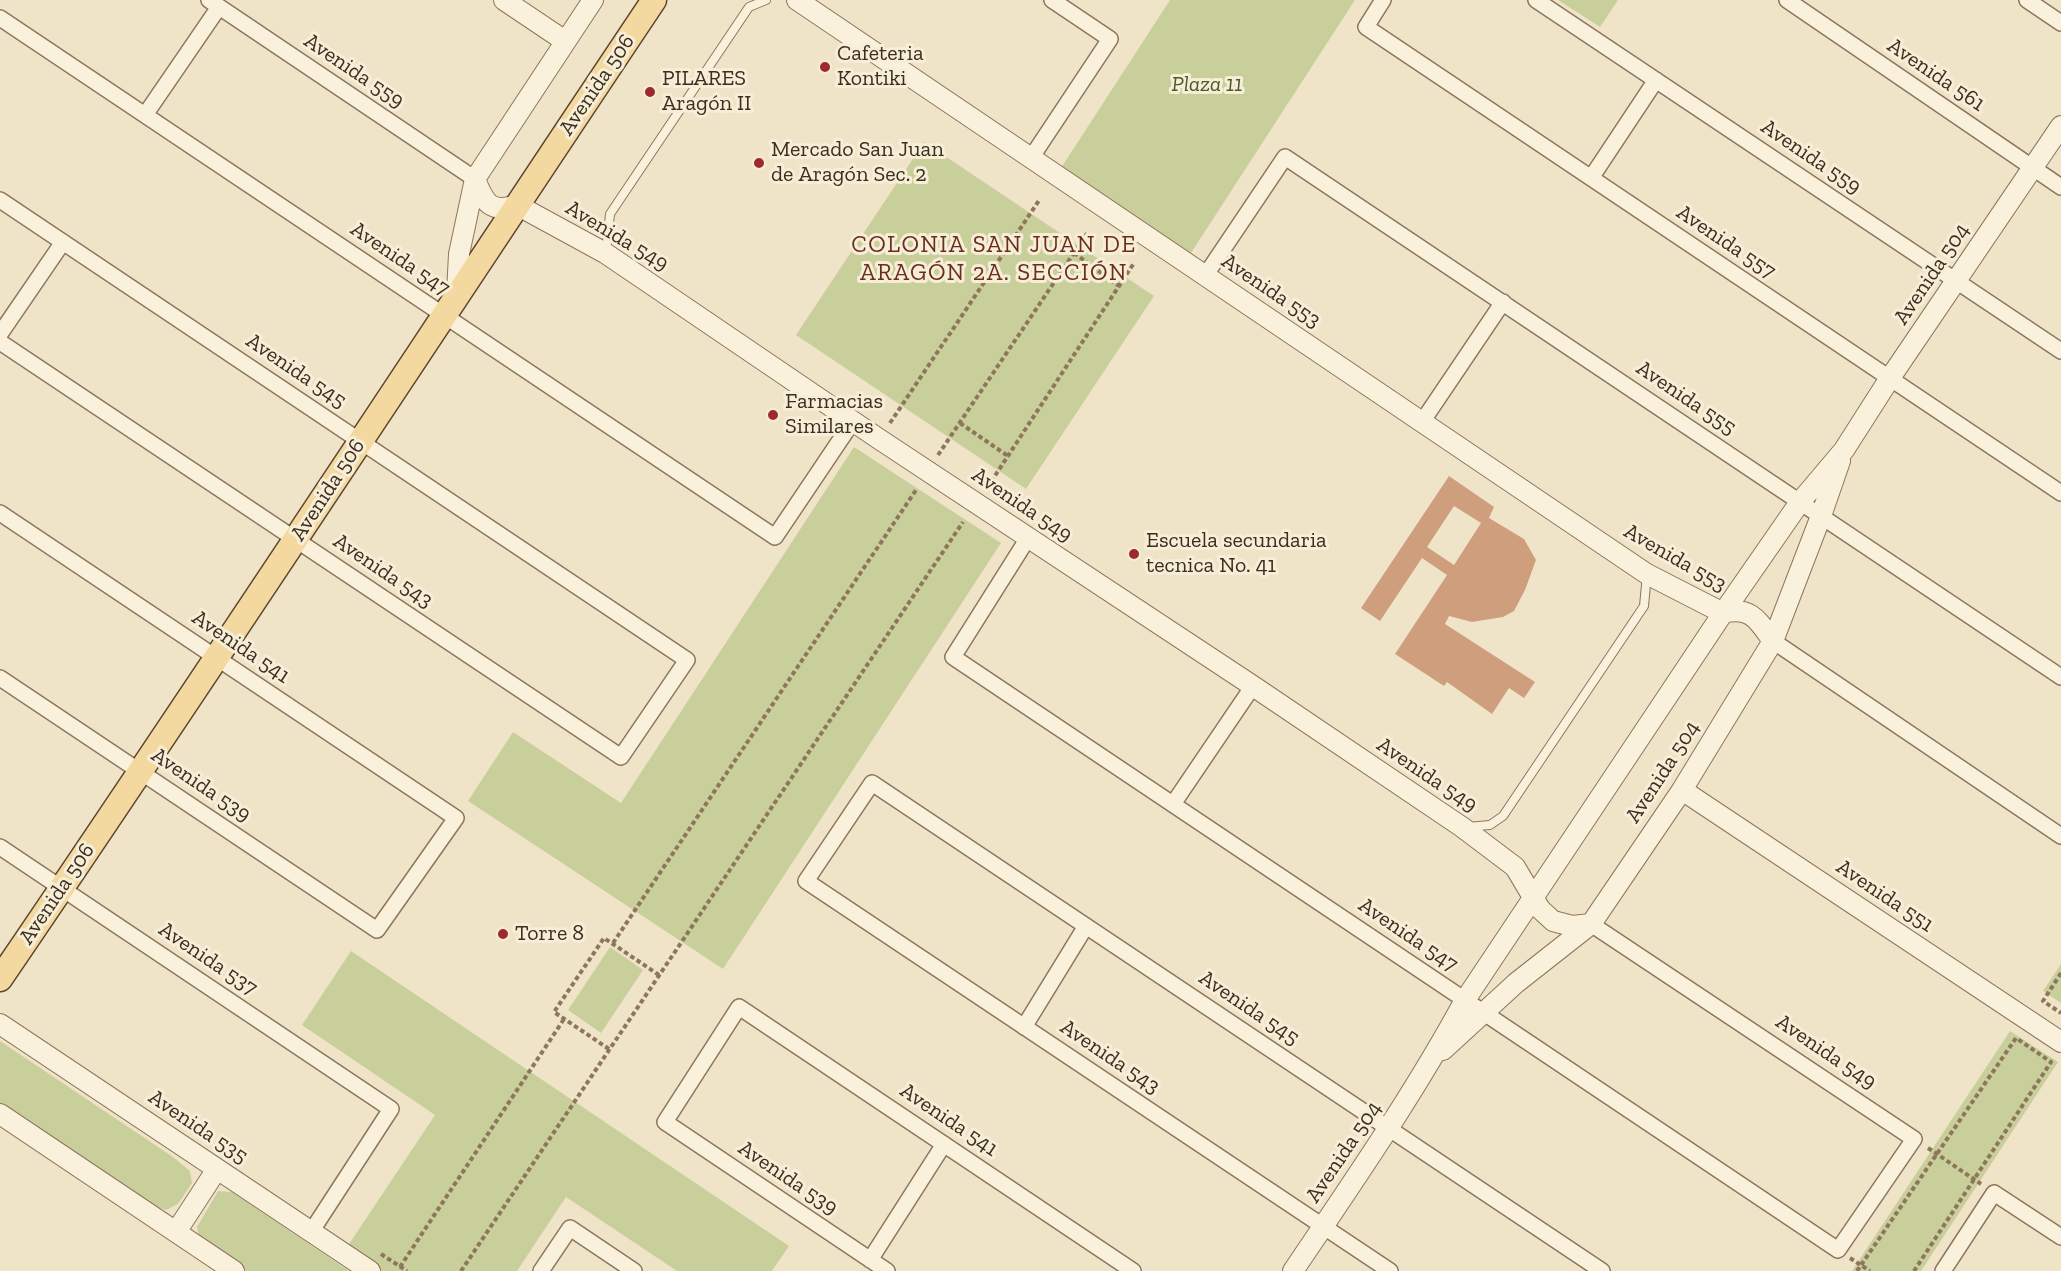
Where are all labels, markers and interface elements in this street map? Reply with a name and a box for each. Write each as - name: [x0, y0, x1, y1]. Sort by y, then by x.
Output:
- street label: Avenida 559: [299, 28, 409, 114]
- street label: Avenida 506: [553, 29, 641, 141]
- street label: Avenida 561: [1882, 33, 1990, 117]
- place label: Cafeteria Kontiki: [837, 41, 924, 92]
- marker: Cafeteria Kontiki: [818, 60, 832, 74]
- place label: PILARES Aragón II: [662, 66, 751, 118]
- park label: Plaza 11: [1171, 72, 1243, 98]
- marker: PILARES Aragón II: [643, 85, 657, 99]
- street label: Avenida 559: [1756, 114, 1866, 200]
- place label: Mercado San Juan de Aragón Sec. 2: [771, 137, 944, 188]
- marker: Mercado San Juan de Aragón Sec. 2: [752, 156, 766, 170]
- street label: Avenida 549: [561, 195, 673, 277]
- street label: Avenida 557: [1671, 199, 1781, 285]
- street label: Avenida 547: [345, 216, 455, 302]
- street label: Avenida 504: [1888, 218, 1976, 330]
- district label: COLONIA SAN JUAN DE ARAGÓN 2A. SECCIÓN: [851, 231, 1137, 287]
- street label: Avenida 553: [1216, 248, 1326, 334]
- street label: Avenida 545: [241, 328, 351, 414]
- street label: Avenida 555: [1631, 355, 1741, 441]
- place label: Farmacias Similares: [785, 389, 883, 440]
- marker: Farmacias Similares: [766, 408, 780, 422]
- street label: Avenida 506: [285, 434, 371, 546]
- street label: Avenida 549: [967, 462, 1077, 548]
- street label: Avenida 553: [1619, 518, 1731, 598]
- street label: Avenida 543: [328, 528, 438, 614]
- place label: Escuela secundaria tecnica No. 41: [1146, 528, 1327, 580]
- marker: Escuela secundaria tecnica No. 41: [1127, 547, 1141, 561]
- street label: Avenida 541: [187, 605, 295, 689]
- street label: Avenida 504: [1620, 716, 1706, 828]
- street label: Avenida 549: [1372, 732, 1482, 818]
- street label: Avenida 539: [146, 742, 256, 828]
- street label: Avenida 506: [13, 838, 101, 950]
- street label: Avenida 551: [1831, 854, 1939, 938]
- street label: Avenida 547: [1353, 892, 1463, 978]
- street label: Avenida 537: [154, 916, 262, 1002]
- place label: Torre 8: [515, 921, 584, 947]
- marker: Torre 8: [496, 927, 510, 941]
- street label: Avenida 545: [1194, 965, 1304, 1051]
- street label: Avenida 549: [1771, 1009, 1881, 1095]
- street label: Avenida 543: [1055, 1014, 1165, 1100]
- street label: Avenida 541: [895, 1078, 1003, 1162]
- street label: Avenida 535: [143, 1084, 253, 1170]
- street label: Avenida 504: [1300, 1096, 1388, 1208]
- street label: Avenida 539: [733, 1135, 843, 1221]

